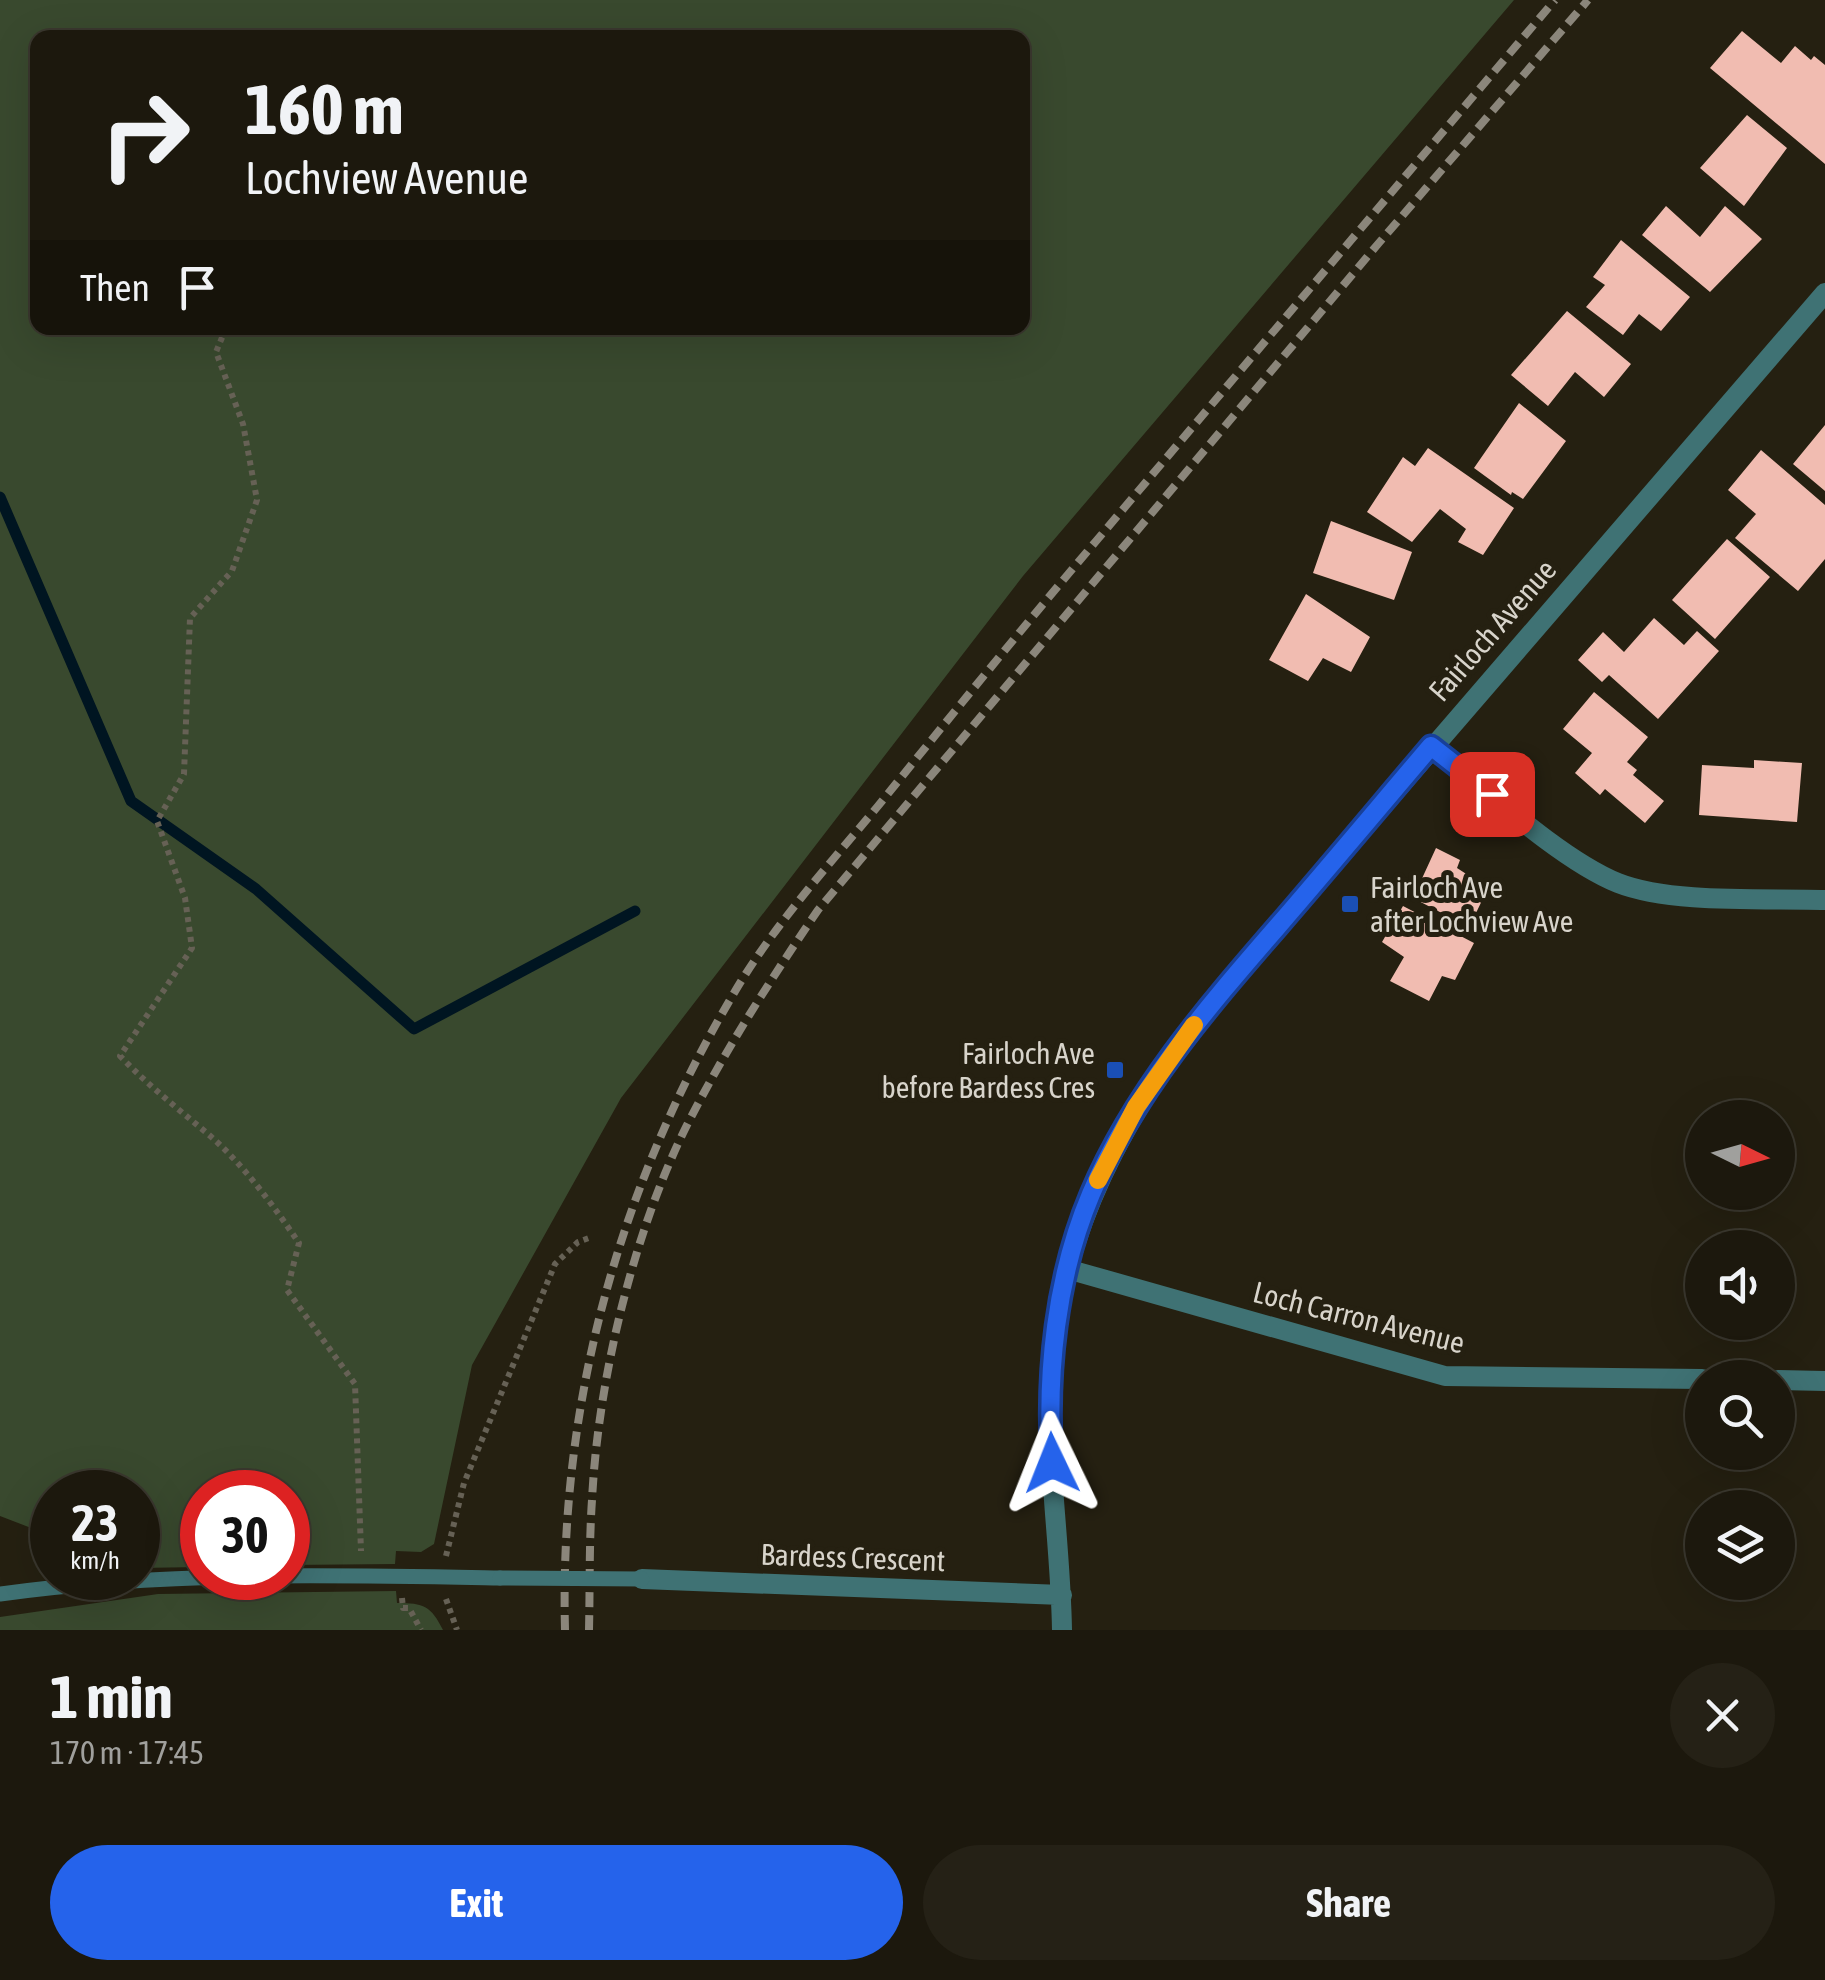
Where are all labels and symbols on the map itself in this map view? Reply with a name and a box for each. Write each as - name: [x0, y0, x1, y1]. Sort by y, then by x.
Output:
- street label: Fairloch Avenue: [1422, 553, 1562, 707]
- pin: [1450, 752, 1535, 837]
- place label: Fairloch Ave after Lochview Ave: [1370, 870, 1574, 938]
- marker: Fairloch Ave after Lochview Ave: [1339, 893, 1361, 915]
- place label: Fairloch Ave before Bardess Cres: [881, 1036, 1095, 1104]
- marker: Fairloch Ave before Bardess Cres: [1104, 1059, 1126, 1081]
- north arrow: [1685, 1100, 1795, 1210]
- street label: Loch Carron Avenue: [1250, 1274, 1468, 1360]
- position arrow: [1000, 1411, 1104, 1515]
- speed limit sign: 30: [180, 1470, 310, 1600]
- street label: Bardess Crescent: [760, 1537, 946, 1577]

